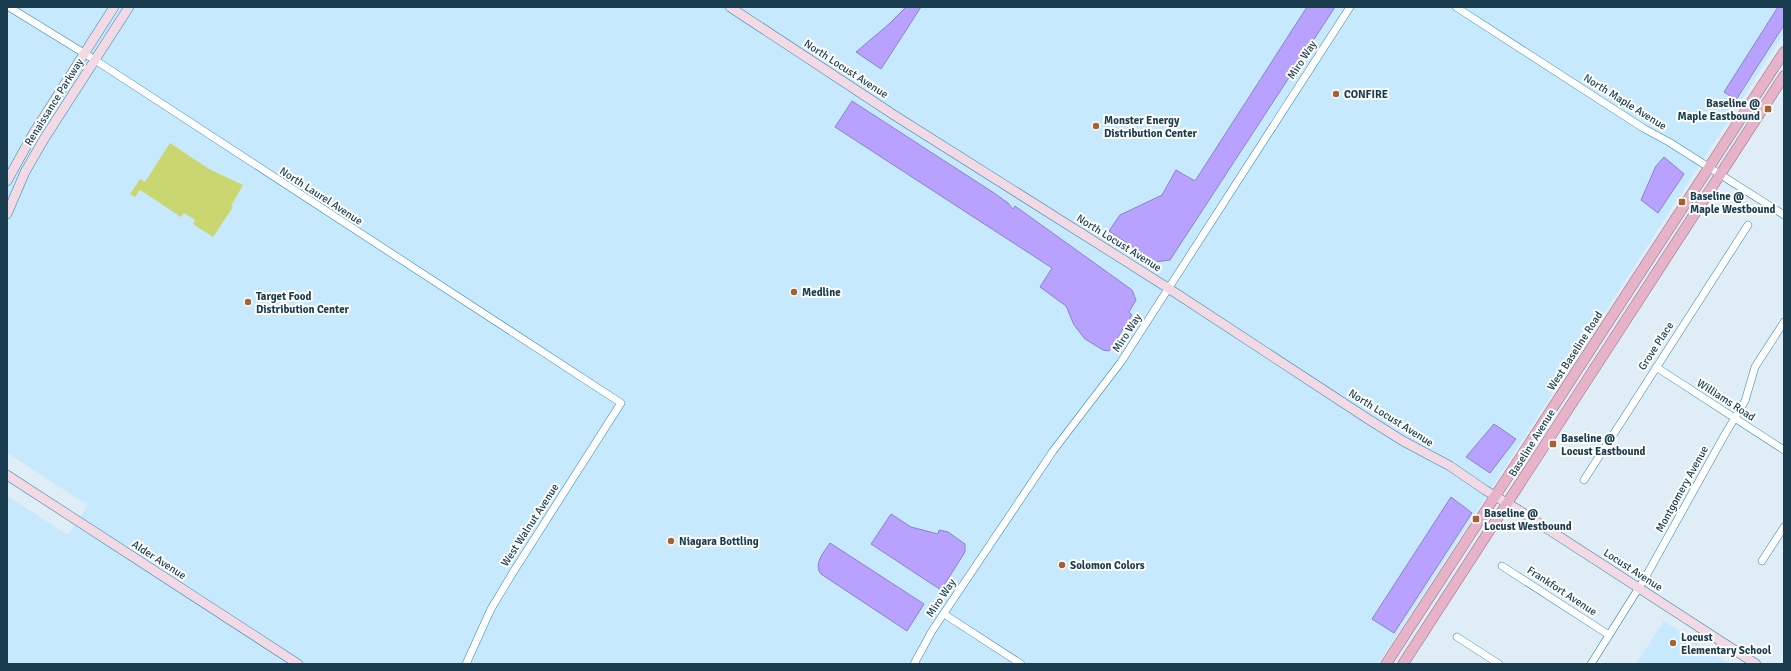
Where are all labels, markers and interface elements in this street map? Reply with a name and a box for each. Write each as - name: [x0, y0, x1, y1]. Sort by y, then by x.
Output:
- street label: North Locust Avenue: [802, 37, 890, 101]
- street label: Miro Way: [1285, 38, 1320, 82]
- street label: Renaissance Parkway: [22, 55, 87, 148]
- street label: North Maple Avenue: [1581, 71, 1669, 133]
- place label: CONFIRE: [1344, 88, 1388, 101]
- marker: CONFIRE: [1331, 89, 1341, 99]
- place label: Baseline @ Maple Eastbound: [1678, 97, 1760, 123]
- marker: Baseline @ Maple Eastbound: [1763, 104, 1773, 114]
- place label: Monster Energy Distribution Center: [1104, 114, 1198, 140]
- marker: Monster Energy Distribution Center: [1091, 121, 1101, 131]
- street label: North Laurel Avenue: [277, 164, 365, 228]
- place label: Baseline @ Maple Westbound: [1690, 190, 1776, 216]
- marker: Baseline @ Maple Westbound: [1677, 197, 1687, 207]
- street label: North Locust Avenue: [1074, 212, 1164, 274]
- place label: Medline: [802, 286, 841, 299]
- marker: Medline: [789, 287, 799, 297]
- place label: Target Food Distribution Center: [256, 290, 350, 316]
- marker: Target Food Distribution Center: [243, 297, 253, 307]
- street label: West Baseline Road: [1545, 309, 1606, 393]
- street label: Miro Way: [1110, 311, 1145, 355]
- street label: Grove Place: [1636, 319, 1676, 373]
- street label: Williams Road: [1694, 376, 1758, 424]
- street label: North Locust Avenue: [1346, 387, 1436, 449]
- street label: Baseline Avenue: [1506, 407, 1558, 479]
- place label: Baseline @ Locust Eastbound: [1561, 432, 1646, 458]
- marker: Baseline @ Locust Eastbound: [1548, 439, 1558, 449]
- street label: Montgomery Avenue: [1653, 444, 1711, 534]
- street label: West Walnut Avenue: [498, 481, 562, 569]
- place label: Baseline @ Locust Westbound: [1484, 507, 1572, 533]
- marker: Baseline @ Locust Westbound: [1471, 514, 1481, 524]
- place label: Niagara Bottling: [679, 535, 759, 548]
- marker: Niagara Bottling: [666, 536, 676, 546]
- street label: Alder Avenue: [129, 538, 189, 582]
- street label: Locust Avenue: [1601, 546, 1665, 594]
- place label: Solomon Colors: [1070, 559, 1145, 572]
- marker: Solomon Colors: [1057, 560, 1067, 570]
- street label: Frankfort Avenue: [1525, 564, 1599, 618]
- street label: Miro Way: [923, 576, 959, 620]
- place label: Locust Elementary School: [1681, 631, 1772, 657]
- marker: Locust Elementary School: [1668, 638, 1678, 648]

